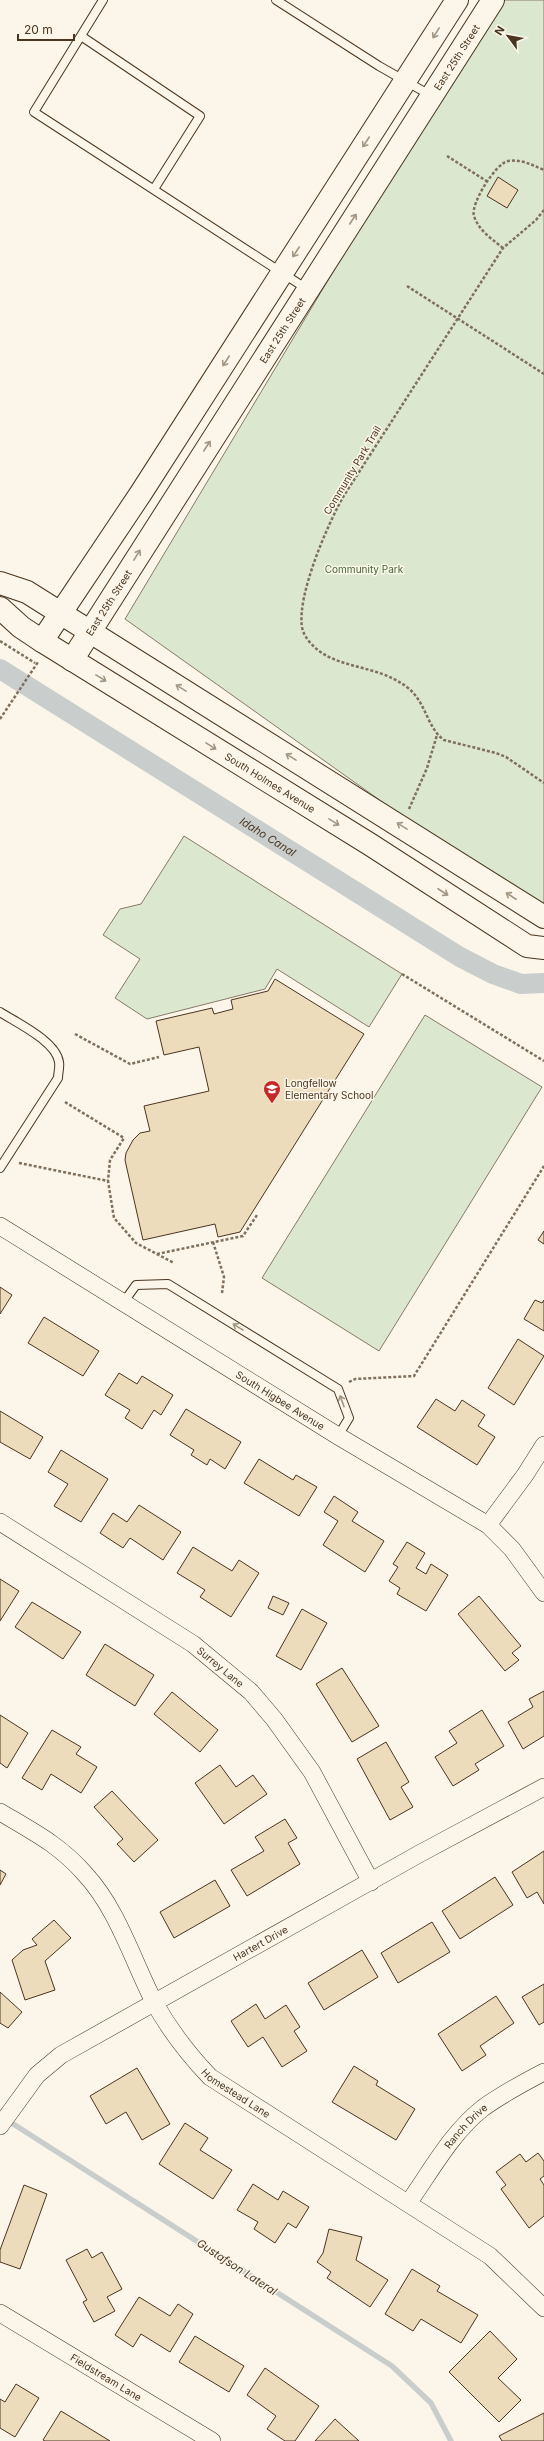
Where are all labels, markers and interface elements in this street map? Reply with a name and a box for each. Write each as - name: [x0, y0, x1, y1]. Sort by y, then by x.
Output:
- scale bar: [18, 16, 74, 42]
- north arrow: [488, 16, 528, 56]
- text: 20 m: [24, 22, 53, 37]
- street label: East 25th Street: [431, 22, 482, 92]
- text: N: [491, 23, 508, 38]
- one-way arrow: [432, 27, 440, 39]
- one-way arrow: [362, 137, 371, 148]
- one-way arrow: [349, 214, 357, 225]
- one-way arrow: [292, 246, 300, 257]
- street label: East 25th Street: [257, 295, 308, 365]
- one-way arrow: [221, 355, 229, 367]
- street label: Community Park Trail: [321, 423, 383, 517]
- one-way arrow: [203, 441, 211, 452]
- one-way arrow: [133, 550, 142, 561]
- park label: Community Park: [325, 563, 404, 575]
- street label: East 25th Street: [83, 567, 134, 638]
- one-way arrow: [95, 674, 107, 682]
- one-way arrow: [175, 684, 187, 692]
- one-way arrow: [205, 742, 216, 750]
- street label: South Holmes Avenue: [223, 750, 318, 815]
- one-way arrow: [285, 753, 297, 761]
- water label: Idaho Canal: [237, 814, 299, 860]
- one-way arrow: [328, 818, 339, 826]
- one-way arrow: [396, 822, 407, 831]
- one-way arrow: [437, 888, 448, 896]
- one-way arrow: [506, 892, 517, 900]
- place label: Longfellow Elementary School: [285, 1077, 374, 1101]
- school or university icon: Longfellow Elementary School: [262, 1079, 282, 1104]
- one-way arrow: [233, 1323, 244, 1331]
- street label: South Higbee Avenue: [234, 1368, 327, 1432]
- one-way arrow: [338, 1395, 346, 1407]
- street label: Surrey Lane: [195, 1644, 246, 1690]
- street label: Hartert Drive: [231, 1923, 290, 1963]
- street label: Homestead Lane: [199, 2066, 273, 2120]
- street label: Ranch Drive: [442, 2101, 489, 2151]
- water label: Gustafson Lateral: [194, 2236, 280, 2298]
- street label: Fieldstream Lane: [68, 2351, 144, 2403]

